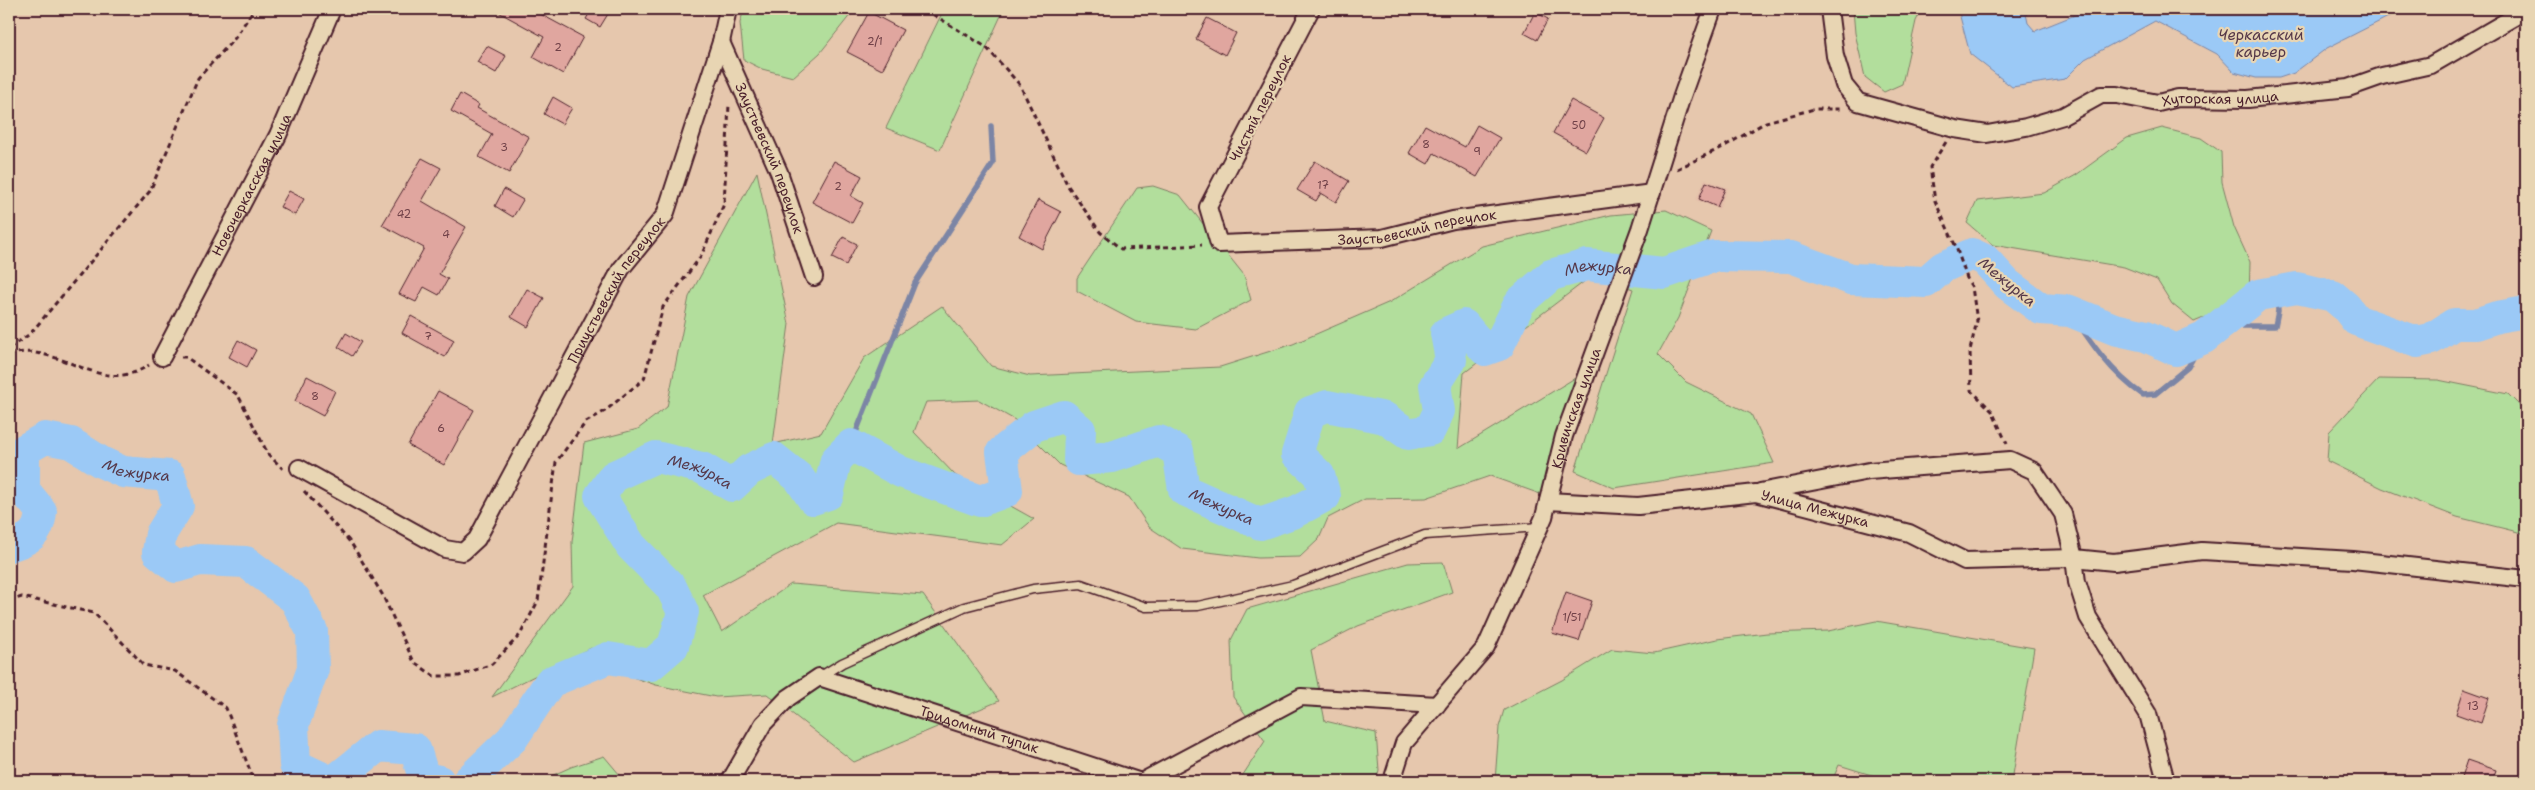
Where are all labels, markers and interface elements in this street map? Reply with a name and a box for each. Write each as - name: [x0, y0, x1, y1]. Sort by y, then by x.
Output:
- water label: Черкасский карьер: [2218, 25, 2304, 62]
- house number: 2/1: [867, 34, 883, 49]
- house number: 2: [554, 40, 562, 55]
- street label: Чистый переулок: [1225, 51, 1295, 165]
- street label: Заустьевский переулок: [731, 80, 808, 236]
- street label: Хуторская улица: [2160, 87, 2280, 111]
- street label: Новочеркасская улица: [207, 111, 295, 259]
- house number: 50: [1572, 118, 1586, 133]
- house number: 8: [1422, 137, 1430, 152]
- house number: 3: [500, 140, 508, 155]
- house number: 9: [1473, 144, 1481, 159]
- house number: 17: [1317, 178, 1329, 193]
- house number: 2: [834, 179, 842, 194]
- street label: Заустьевский переулок: [1337, 205, 1498, 249]
- house number: 42: [397, 207, 411, 222]
- street label: Приустьевский переулок: [563, 212, 669, 366]
- house number: 4: [442, 227, 450, 242]
- water label: Межурка: [1974, 253, 2040, 311]
- water label: Межурка: [1562, 255, 1633, 281]
- house number: 7: [424, 329, 432, 344]
- street label: Кривичская улица: [1547, 345, 1605, 470]
- house number: 8: [311, 389, 319, 404]
- house number: 6: [437, 421, 445, 436]
- water label: Межурка: [665, 450, 736, 494]
- water label: Межурка: [99, 454, 171, 486]
- water label: Межурка: [1186, 484, 1257, 530]
- street label: Улица Межурка: [1759, 486, 1871, 531]
- house number: 1/51: [1562, 610, 1582, 625]
- house number: 13: [2467, 699, 2479, 714]
- street label: Тридомный тупик: [917, 701, 1042, 757]

